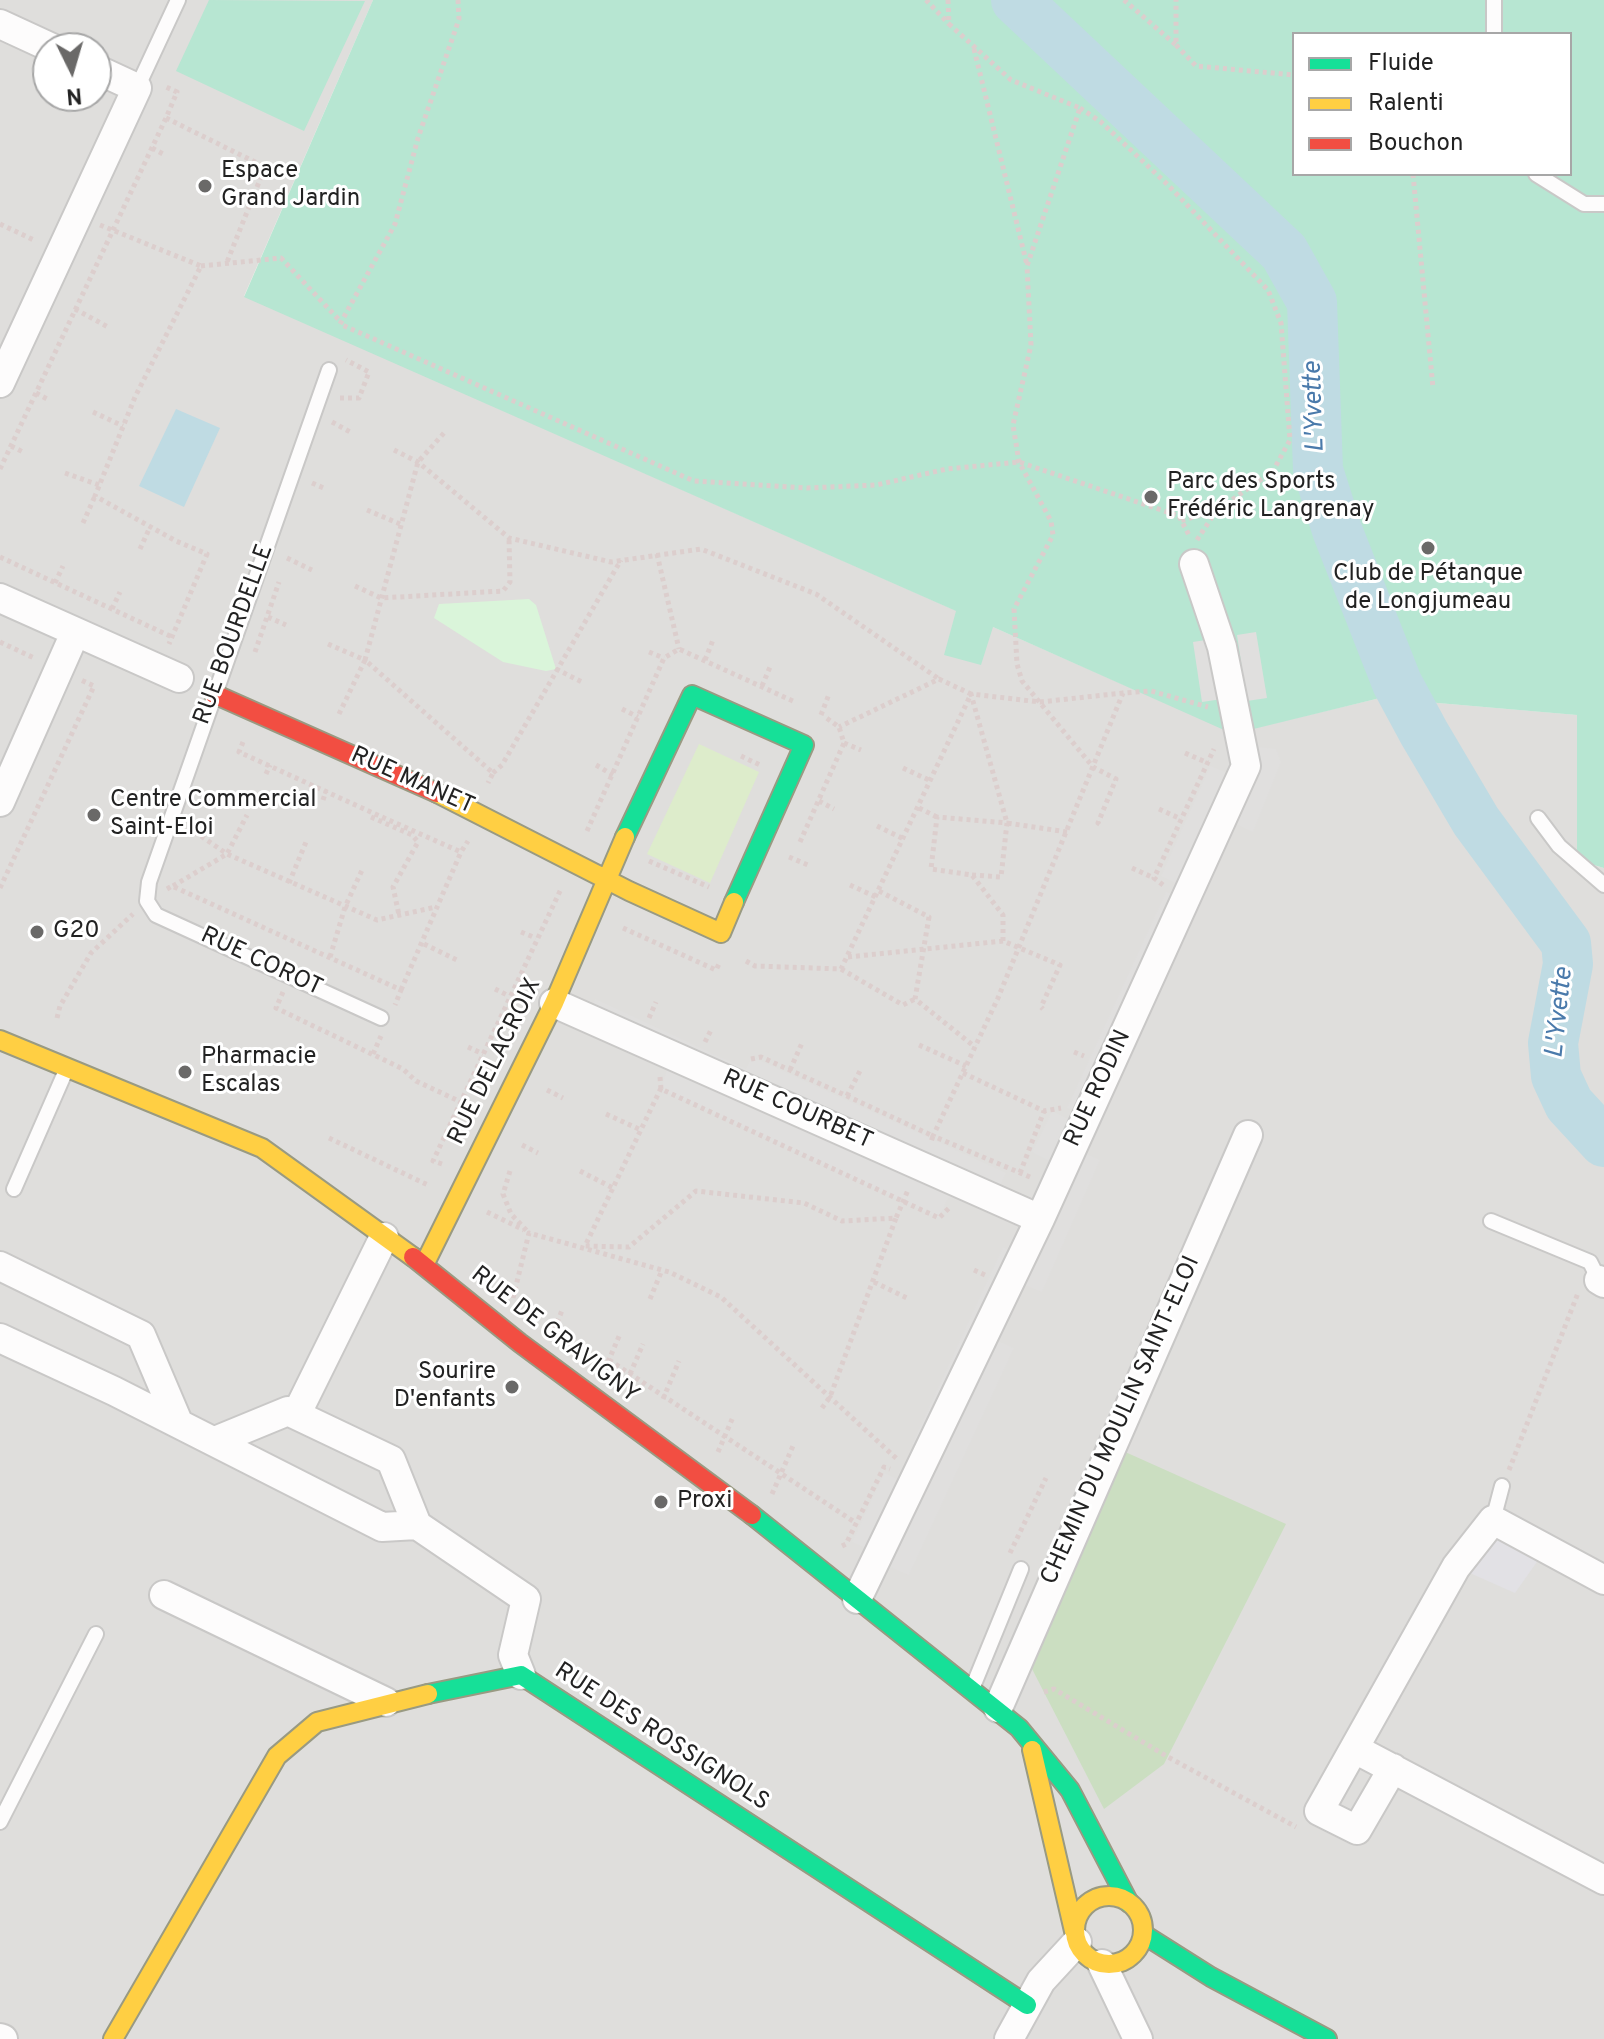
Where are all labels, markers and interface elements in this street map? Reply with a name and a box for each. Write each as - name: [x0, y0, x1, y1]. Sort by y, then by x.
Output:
- north arrow: [32, 32, 112, 112]
- legend: [1292, 32, 1572, 176]
- text: Fluide: [1368, 49, 1434, 79]
- text: N: [65, 80, 83, 109]
- text: Ralenti: [1368, 89, 1444, 119]
- text: Bouchon: [1368, 129, 1463, 159]
- place label: Espace Grand Jardin: [221, 158, 360, 214]
- marker: Espace Grand Jardin: [196, 177, 214, 195]
- water label: L'Yvette: [1299, 361, 1333, 453]
- place label: Parc des Sports Frédéric Langrenay: [1167, 469, 1374, 525]
- marker: Parc des Sports Frédéric Langrenay: [1142, 488, 1160, 506]
- marker: Club de Pétanque de Longjumeau: [1419, 539, 1437, 557]
- street label: RUE BOURDELLE: [189, 541, 281, 729]
- place label: Club de Pétanque de Longjumeau: [1333, 561, 1523, 617]
- street label: RUE MANET: [346, 742, 478, 822]
- place label: Centre Commercial Saint-Eloi: [110, 787, 316, 843]
- marker: Centre Commercial Saint-Eloi: [85, 806, 103, 824]
- place label: G20: [53, 918, 100, 946]
- street label: RUE COROT: [195, 922, 327, 1004]
- marker: G20: [28, 923, 46, 941]
- water label: L'Yvette: [1541, 966, 1581, 1060]
- street label: RUE DELACROIX: [443, 974, 549, 1150]
- street label: RUE RODIN: [1059, 1026, 1139, 1152]
- place label: Pharmacie Escalas: [201, 1044, 316, 1100]
- marker: Pharmacie Escalas: [176, 1063, 194, 1081]
- street label: RUE COURBET: [717, 1065, 877, 1157]
- street label: CHEMIN DU MOULIN SAINT-ELOI: [1036, 1252, 1208, 1590]
- street label: RUE DE GRAVIGNY: [464, 1261, 644, 1411]
- place label: Sourire D'enfants: [394, 1359, 496, 1415]
- marker: Sourire D'enfants: [503, 1378, 521, 1396]
- place label: Proxi: [677, 1488, 732, 1516]
- marker: Proxi: [652, 1493, 670, 1511]
- street label: RUE DES ROSSIGNOLS: [548, 1658, 774, 1818]

